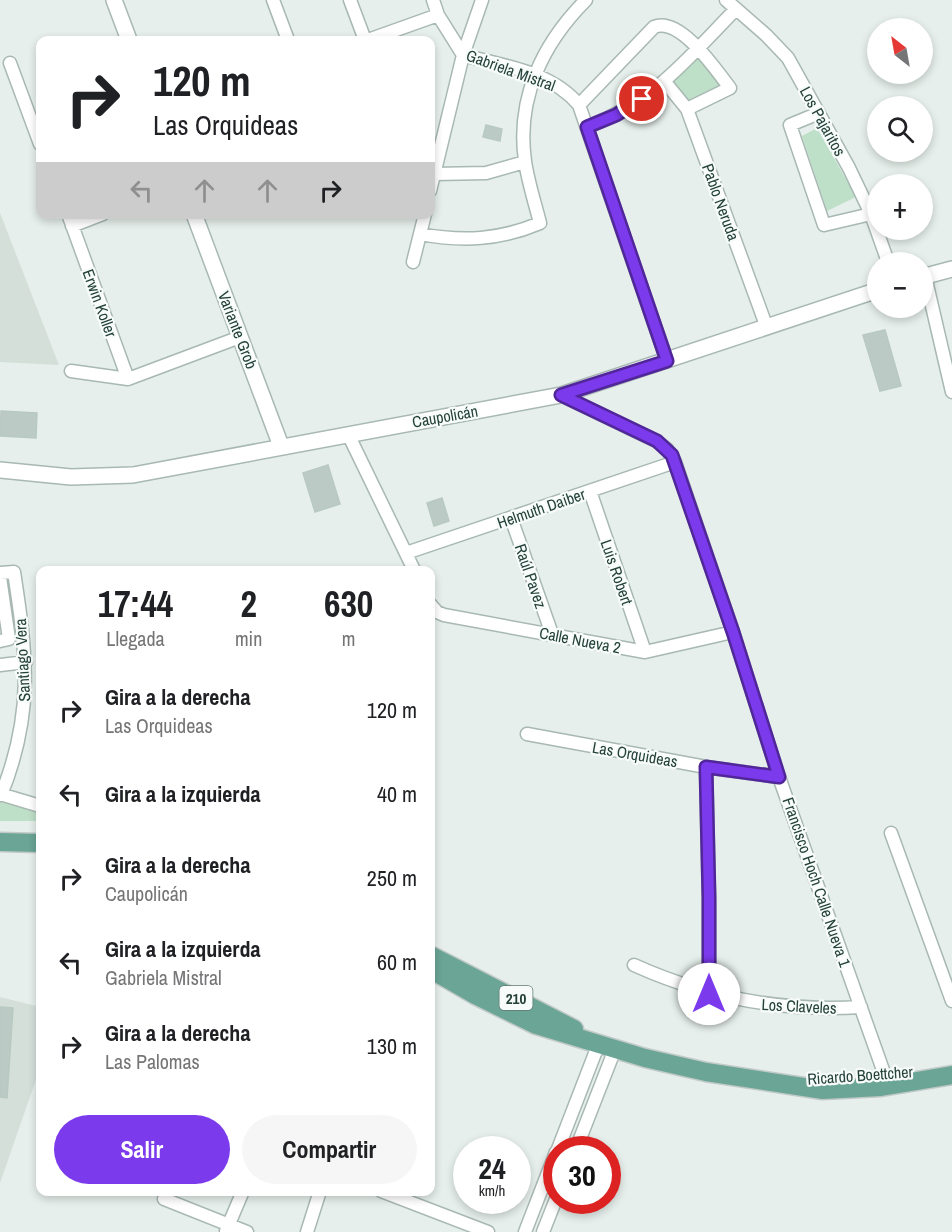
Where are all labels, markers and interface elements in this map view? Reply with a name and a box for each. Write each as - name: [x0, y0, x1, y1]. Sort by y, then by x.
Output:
- north arrow: [867, 18, 933, 84]
- map controls: [867, 18, 933, 318]
- street label: Gabriela Mistral: [463, 44, 559, 96]
- text: 120 m: [153, 53, 251, 109]
- icon: right: [54, 60, 132, 138]
- pin: [616, 73, 667, 124]
- icon: arrive: [625, 82, 658, 115]
- street label: Los Pajaritos: [795, 82, 851, 160]
- button: search: [867, 96, 933, 162]
- text: Las Orquideas: [153, 107, 298, 143]
- street label: Pablo Neruda: [697, 161, 745, 244]
- icon: left: [125, 174, 158, 207]
- icon: ahead: [188, 174, 221, 207]
- icon: ahead: [251, 174, 284, 207]
- icon: right: [314, 174, 347, 207]
- button: +: [867, 174, 933, 240]
- button: −: [867, 252, 933, 318]
- street label: Erwin Koller: [78, 266, 123, 341]
- street label: Variante Grob: [213, 288, 263, 372]
- street label: Caupolicán: [410, 399, 480, 433]
- street label: Helmuth Daiber: [494, 482, 589, 533]
- street label: Luis Robert: [596, 536, 639, 608]
- street label: Raúl Pavez: [510, 541, 552, 612]
- text: 17:44: [98, 580, 173, 628]
- text: 2: [240, 580, 257, 628]
- text: 630: [324, 580, 373, 628]
- street label: Santiago Vera: [9, 617, 35, 702]
- street label: Calle Nueva 2: [537, 621, 623, 659]
- text: Llegada: [106, 625, 165, 652]
- text: min: [235, 625, 262, 652]
- text: m: [342, 625, 355, 652]
- text: Gira a la derecha: [105, 682, 250, 712]
- icon: right: [54, 694, 87, 727]
- text: 120 m: [367, 695, 417, 725]
- text: Las Orquideas: [105, 712, 213, 739]
- street label: Las Orquideas: [591, 736, 679, 772]
- icon: left: [54, 778, 87, 811]
- text: Gira a la izquierda: [105, 779, 260, 809]
- text: 40 m: [377, 779, 417, 809]
- street label: Francisco Hoch Calle Nueva 1: [778, 794, 857, 970]
- text: Gira a la derecha: [105, 850, 250, 880]
- icon: right: [54, 862, 87, 895]
- text: 250 m: [367, 863, 417, 893]
- text: Caupolicán: [105, 880, 188, 907]
- text: Gira a la izquierda: [105, 934, 260, 964]
- icon: left: [54, 946, 87, 979]
- text: 60 m: [377, 947, 417, 977]
- position arrow: [677, 962, 741, 1026]
- text: Gabriela Mistral: [105, 964, 222, 991]
- road number: 210: [500, 986, 532, 1010]
- street label: Los Claveles: [761, 993, 837, 1019]
- text: Gira a la derecha: [105, 1018, 250, 1048]
- icon: right: [54, 1030, 87, 1063]
- text: 130 m: [367, 1031, 417, 1061]
- text: Las Palomas: [105, 1048, 200, 1075]
- street label: Ricardo Boettcher: [806, 1060, 914, 1090]
- button: Salir: [54, 1115, 230, 1184]
- button: Compartir: [242, 1115, 417, 1184]
- speed limit sign: 30: [543, 1136, 621, 1214]
- text: 24: [478, 1148, 506, 1188]
- text: km/h: [479, 1180, 505, 1201]

